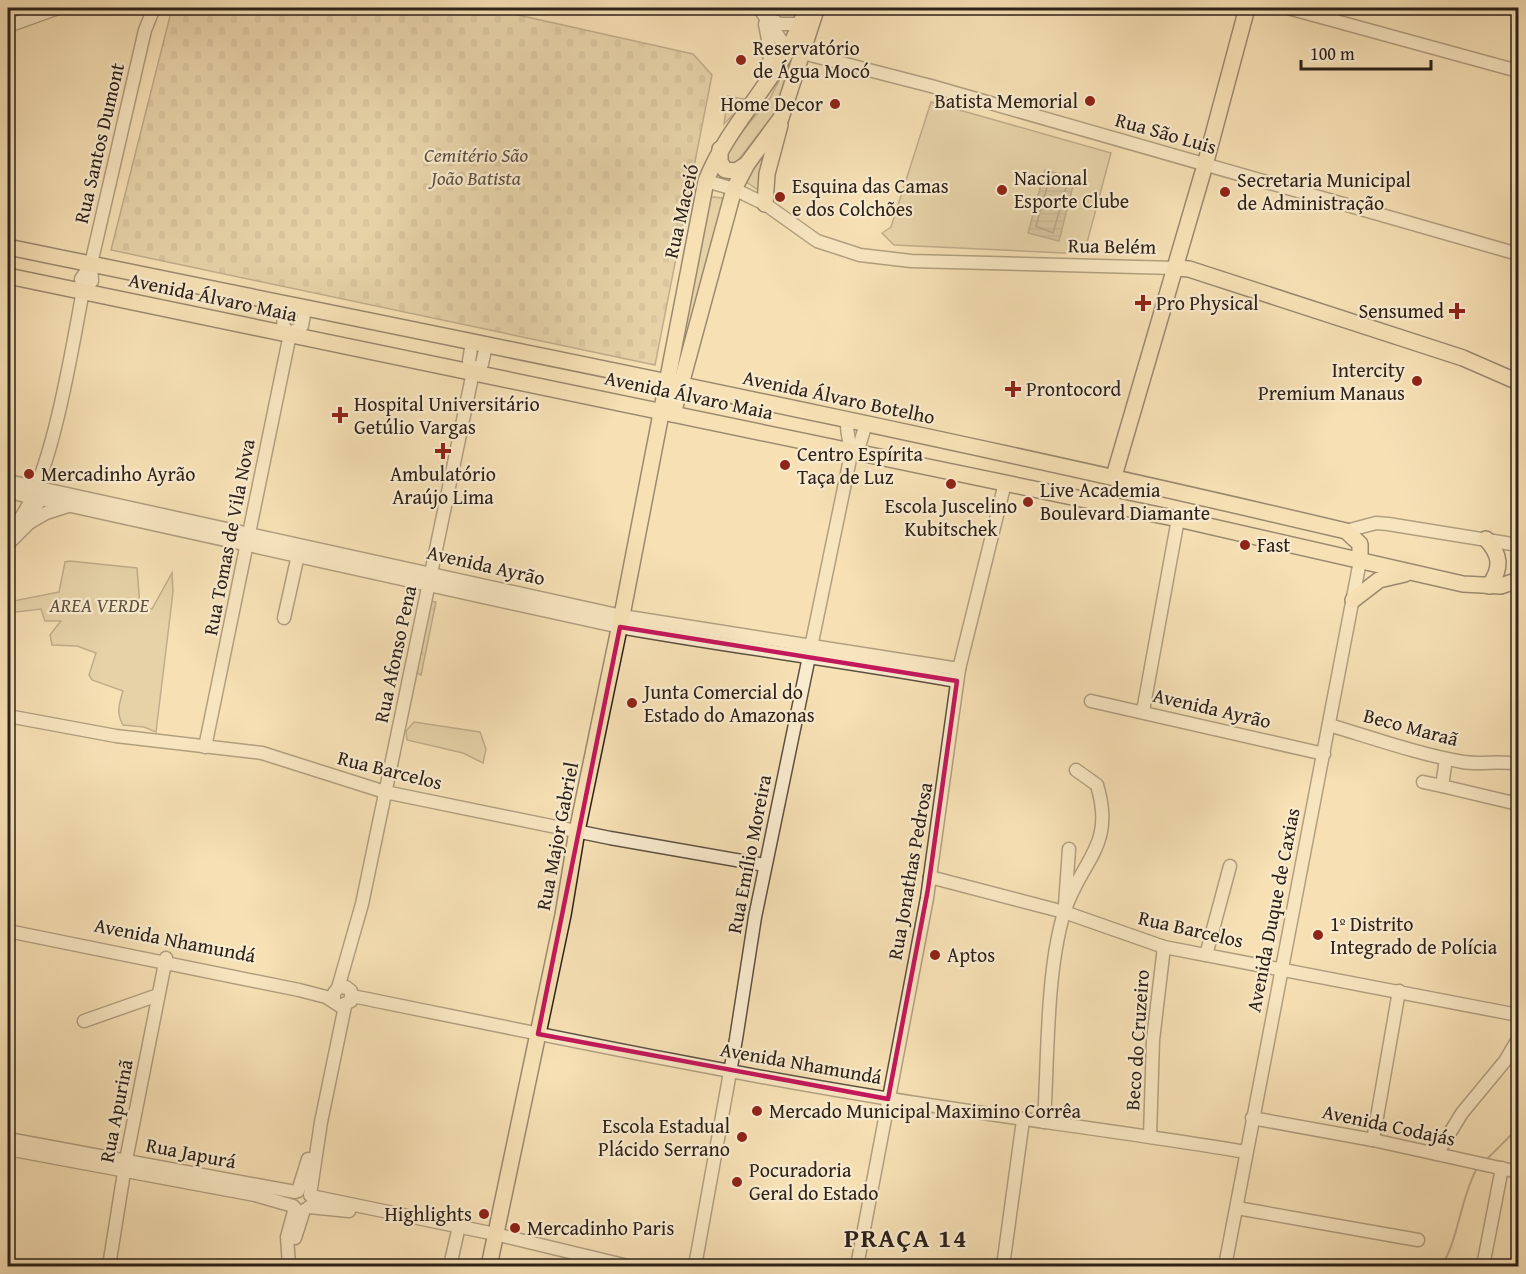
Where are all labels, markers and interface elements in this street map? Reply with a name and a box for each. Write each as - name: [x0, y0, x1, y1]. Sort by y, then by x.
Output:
- place label: Reservatório de Água Mocó: [753, 33, 870, 85]
- scale bar: [1301, 33, 1432, 71]
- text: 100 m: [1310, 40, 1355, 67]
- marker: Reservatório de Água Mocó: [734, 53, 748, 67]
- street label: Rua Santos Dumont: [66, 60, 131, 226]
- place label: Batista Memorial: [934, 86, 1078, 115]
- place label: Home Decor: [721, 89, 823, 118]
- marker: Batista Memorial: [1083, 94, 1097, 108]
- marker: Home Decor: [828, 97, 842, 111]
- street label: Rua São Luis: [1112, 104, 1220, 161]
- park label: Cemitério São João Batista: [424, 140, 528, 192]
- street label: Rua Maceió: [656, 161, 705, 261]
- place label: Nacional Esporte Clube: [1014, 163, 1129, 215]
- place label: Secretaria Municipal de Administração: [1237, 165, 1411, 217]
- place label: Esquina das Camas e dos Colchões: [792, 171, 949, 223]
- marker: Nacional Esporte Clube: [995, 183, 1009, 197]
- marker: Secretaria Municipal de Administração: [1218, 185, 1232, 199]
- marker: Esquina das Camas e dos Colchões: [773, 190, 787, 204]
- street label: Rua Belém: [1068, 230, 1157, 261]
- street label: Avenida Álvaro Maia: [126, 264, 301, 329]
- place label: Pro Physical: [1156, 288, 1259, 317]
- marker: Pro Physical: [1134, 294, 1152, 312]
- place label: Sensumed: [1358, 296, 1444, 325]
- marker: Sensumed: [1448, 302, 1466, 320]
- place label: Intercity Premium Manaus: [1258, 355, 1405, 407]
- street label: Avenida Álvaro Maia: [602, 362, 777, 427]
- street label: Avenida Álvaro Botelho: [740, 362, 938, 431]
- place label: Prontocord: [1026, 374, 1122, 403]
- marker: Intercity Premium Manaus: [1410, 374, 1424, 388]
- marker: Prontocord: [1004, 380, 1022, 398]
- place label: Hospital Universitário Getúlio Vargas: [354, 389, 540, 441]
- marker: Hospital Universitário Getúlio Vargas: [331, 406, 349, 424]
- street label: Rua Tomas de Vila Nova: [195, 436, 262, 638]
- place label: Centro Espírita Taça de Luz: [797, 439, 923, 491]
- marker: Ambulatório Araújo Lima: [434, 442, 452, 460]
- marker: Centro Espírita Taça de Luz: [778, 458, 792, 472]
- place label: Mercadinho Ayrão: [41, 459, 195, 488]
- place label: Ambulatório Araújo Lima: [390, 459, 496, 511]
- marker: Mercadinho Ayrão: [22, 467, 36, 481]
- place label: Live Academia Boulevard Diamante: [1040, 475, 1210, 527]
- marker: Escola Juscelino Kubitschek: [944, 477, 958, 491]
- place label: Escola Juscelino Kubitschek: [885, 491, 1017, 543]
- marker: Live Academia Boulevard Diamante: [1021, 495, 1035, 509]
- place label: Fast: [1257, 530, 1290, 559]
- street label: Avenida Ayrão: [424, 537, 548, 592]
- marker: Fast: [1238, 538, 1252, 552]
- street label: Rua Afonso Pena: [366, 582, 423, 725]
- park label: AREA VERDE: [48, 590, 149, 619]
- place label: Junta Comercial do Estado do Amazonas: [641, 677, 815, 729]
- street label: Avenida Ayrão: [1150, 680, 1274, 735]
- marker: Junta Comercial do Estado do Amazonas: [625, 696, 639, 710]
- street label: Beco Maraã: [1361, 700, 1462, 753]
- street label: Rua Barcelos: [335, 743, 446, 797]
- street label: Rua Major Gabriel: [528, 759, 585, 913]
- street label: Rua Emílio Moreira: [719, 772, 778, 936]
- street label: Rua Jonathas Pedrosa: [880, 779, 939, 962]
- street label: Avenida Duque de Caxias: [1238, 805, 1307, 1015]
- street label: Rua Barcelos: [1136, 902, 1247, 955]
- place label: 1º Distrito Integrado de Polícia: [1330, 909, 1498, 961]
- street label: Avenida Nhamundá: [92, 910, 259, 969]
- marker: 1º Distrito Integrado de Polícia: [1311, 928, 1325, 942]
- place label: Aptos: [947, 940, 995, 969]
- marker: Aptos: [928, 948, 942, 962]
- street label: Beco do Cruzeiro: [1117, 968, 1156, 1111]
- street label: Avenida Nhamundá: [718, 1034, 885, 1091]
- street label: Rua Apurinã: [91, 1056, 140, 1165]
- place label: Mercado Municipal Maximino Corrêa: [769, 1096, 1082, 1125]
- street label: Avenida Codajás: [1320, 1096, 1458, 1153]
- marker: Mercado Municipal Maximino Corrêa: [750, 1104, 764, 1118]
- place label: Escola Estadual Plácido Serrano: [598, 1111, 730, 1163]
- street label: Rua Japurá: [144, 1130, 239, 1176]
- marker: Escola Estadual Plácido Serrano: [735, 1130, 749, 1144]
- place label: Pocuradoria Geral do Estado: [749, 1155, 878, 1207]
- marker: Pocuradoria Geral do Estado: [730, 1175, 744, 1189]
- place label: Highlights: [385, 1199, 472, 1228]
- marker: Highlights: [477, 1207, 491, 1221]
- place label: Mercadinho Paris: [527, 1213, 674, 1242]
- district label: PRAÇA 14: [844, 1218, 968, 1257]
- marker: Mercadinho Paris: [508, 1221, 522, 1235]

